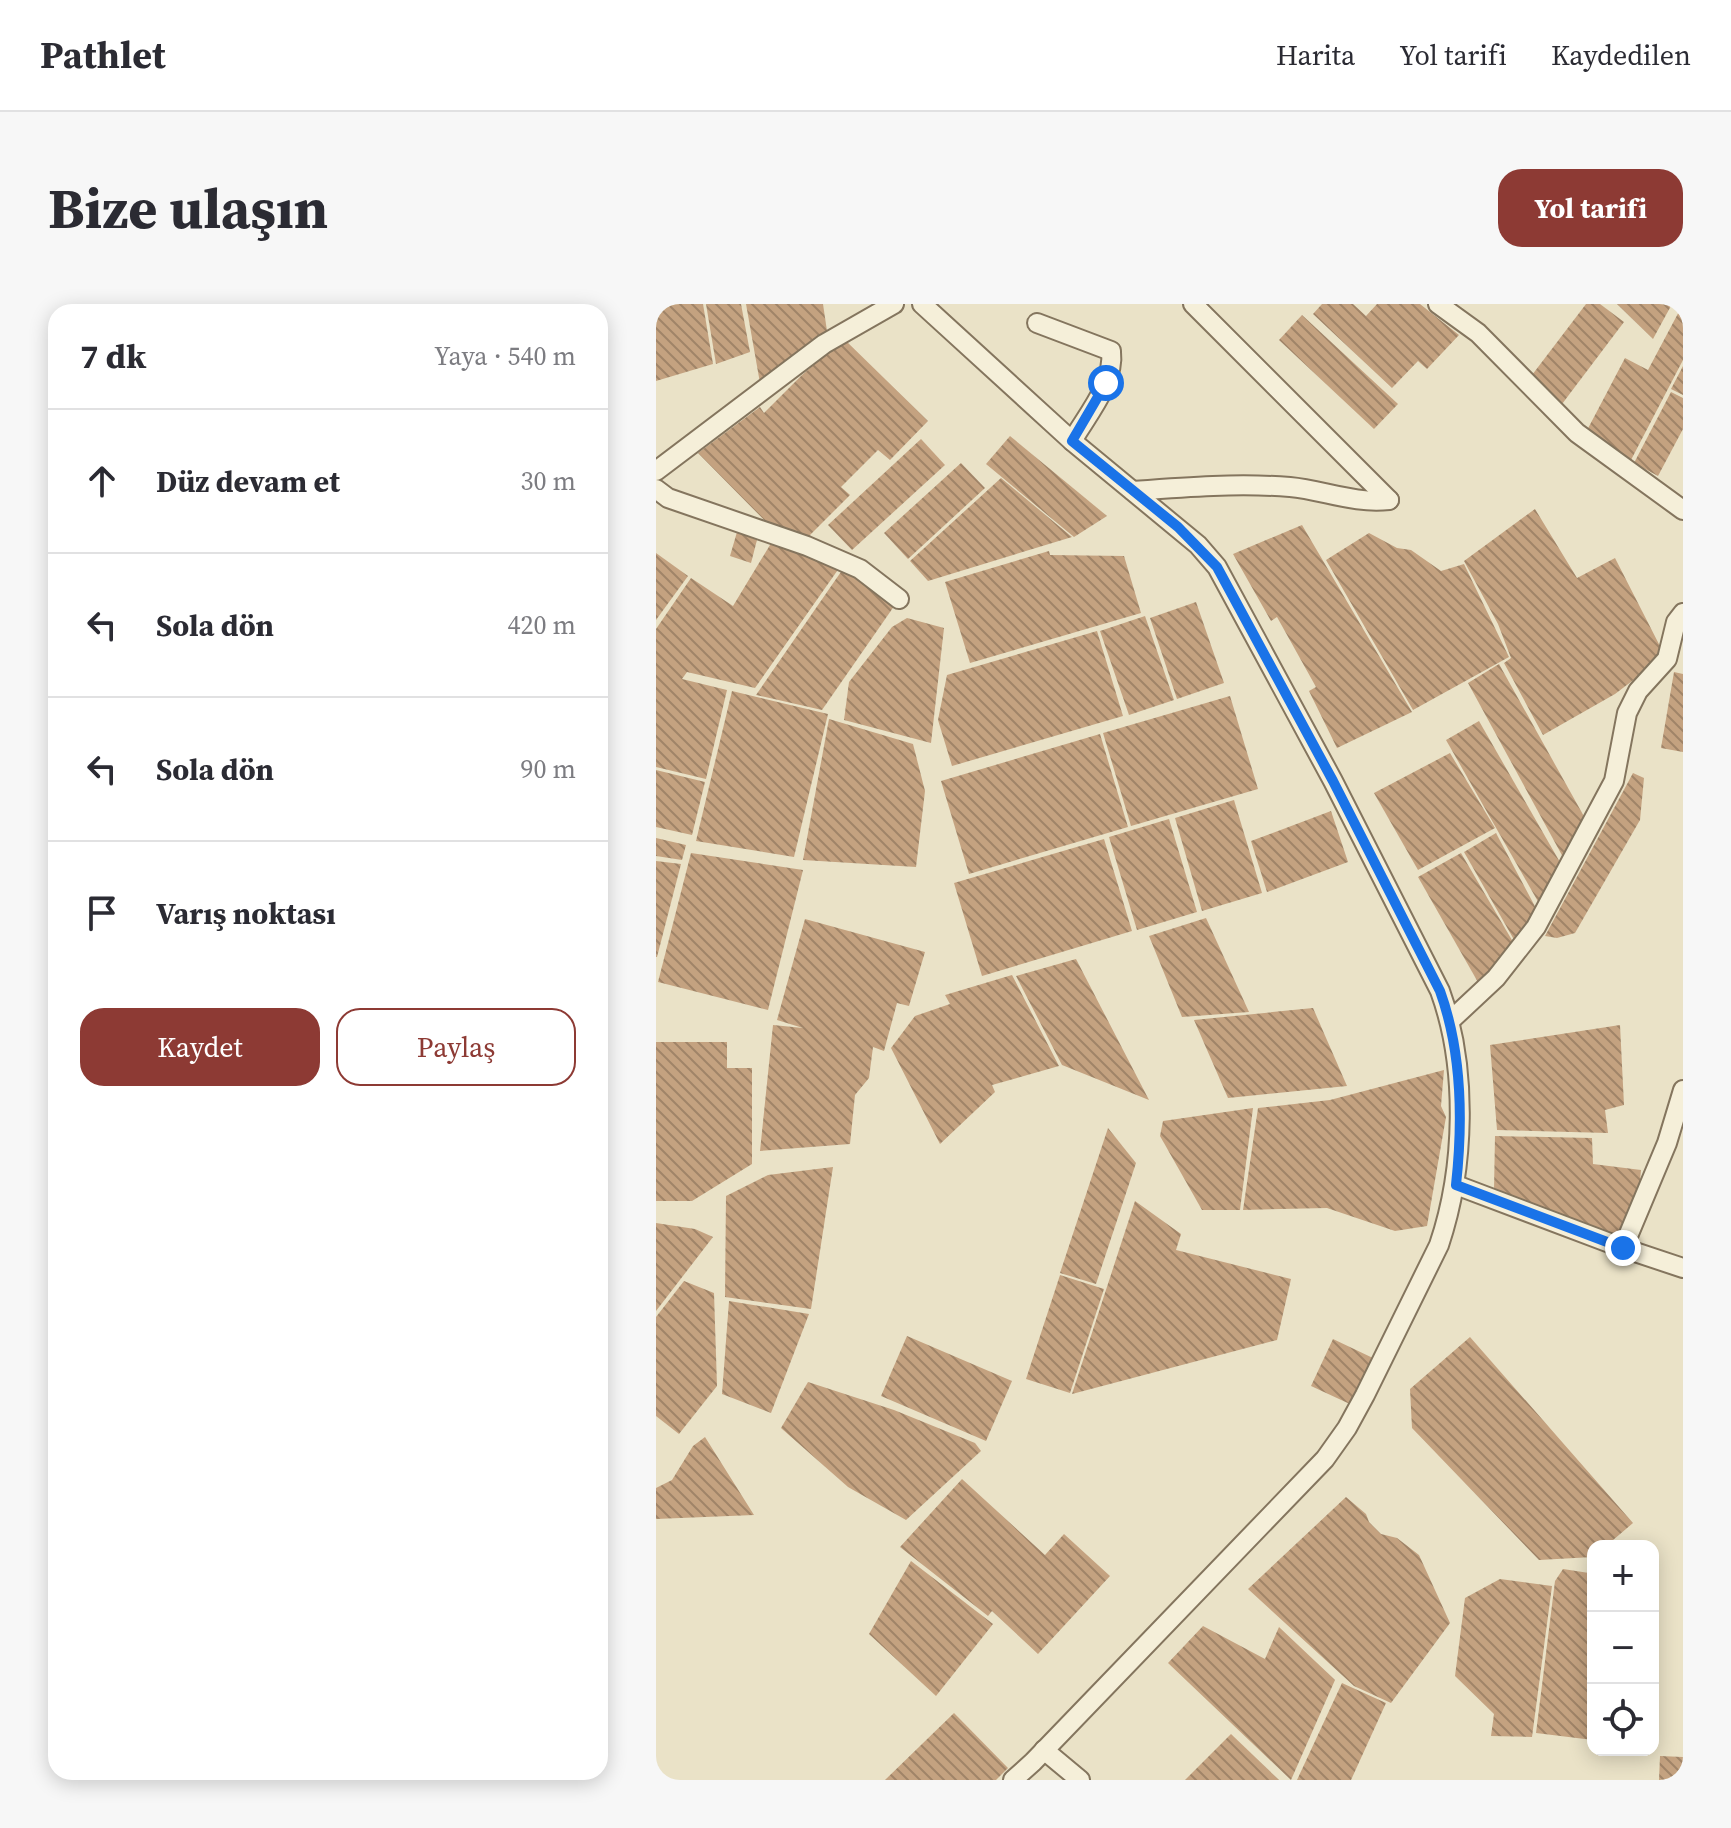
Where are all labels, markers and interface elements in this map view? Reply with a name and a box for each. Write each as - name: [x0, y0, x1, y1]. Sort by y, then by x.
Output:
- text: Pathlet: [40, 29, 166, 81]
- text: Harita: [1276, 36, 1355, 74]
- text: Yol tarifi: [1399, 36, 1507, 74]
- text: Kaydedilen: [1551, 36, 1691, 74]
- button: Yol tarifi: [1498, 169, 1683, 247]
- text: Bize ulaşın: [48, 170, 328, 247]
- text: 7 dk: [80, 333, 146, 379]
- text: Yaya · 540 m: [434, 338, 576, 374]
- route start: [1088, 365, 1124, 401]
- icon: ahead: [80, 459, 124, 503]
- text: Düz devam et: [156, 461, 340, 502]
- text: 30 m: [521, 463, 576, 499]
- icon: left: [80, 603, 124, 647]
- text: Sola dön: [156, 605, 274, 646]
- text: 420 m: [508, 607, 576, 643]
- icon: left: [80, 747, 124, 791]
- text: Sola dön: [156, 749, 274, 790]
- text: 90 m: [521, 751, 576, 787]
- icon: arrive: [80, 891, 124, 935]
- text: Varış noktası: [156, 893, 336, 934]
- button: Kaydet: [80, 1008, 320, 1086]
- button: Paylaş: [336, 1008, 576, 1086]
- route end: [1605, 1230, 1641, 1266]
- map controls: [1587, 1540, 1659, 1756]
- button: +: [1587, 1540, 1659, 1612]
- button: −: [1587, 1612, 1659, 1684]
- button: locate: [1587, 1684, 1659, 1756]

